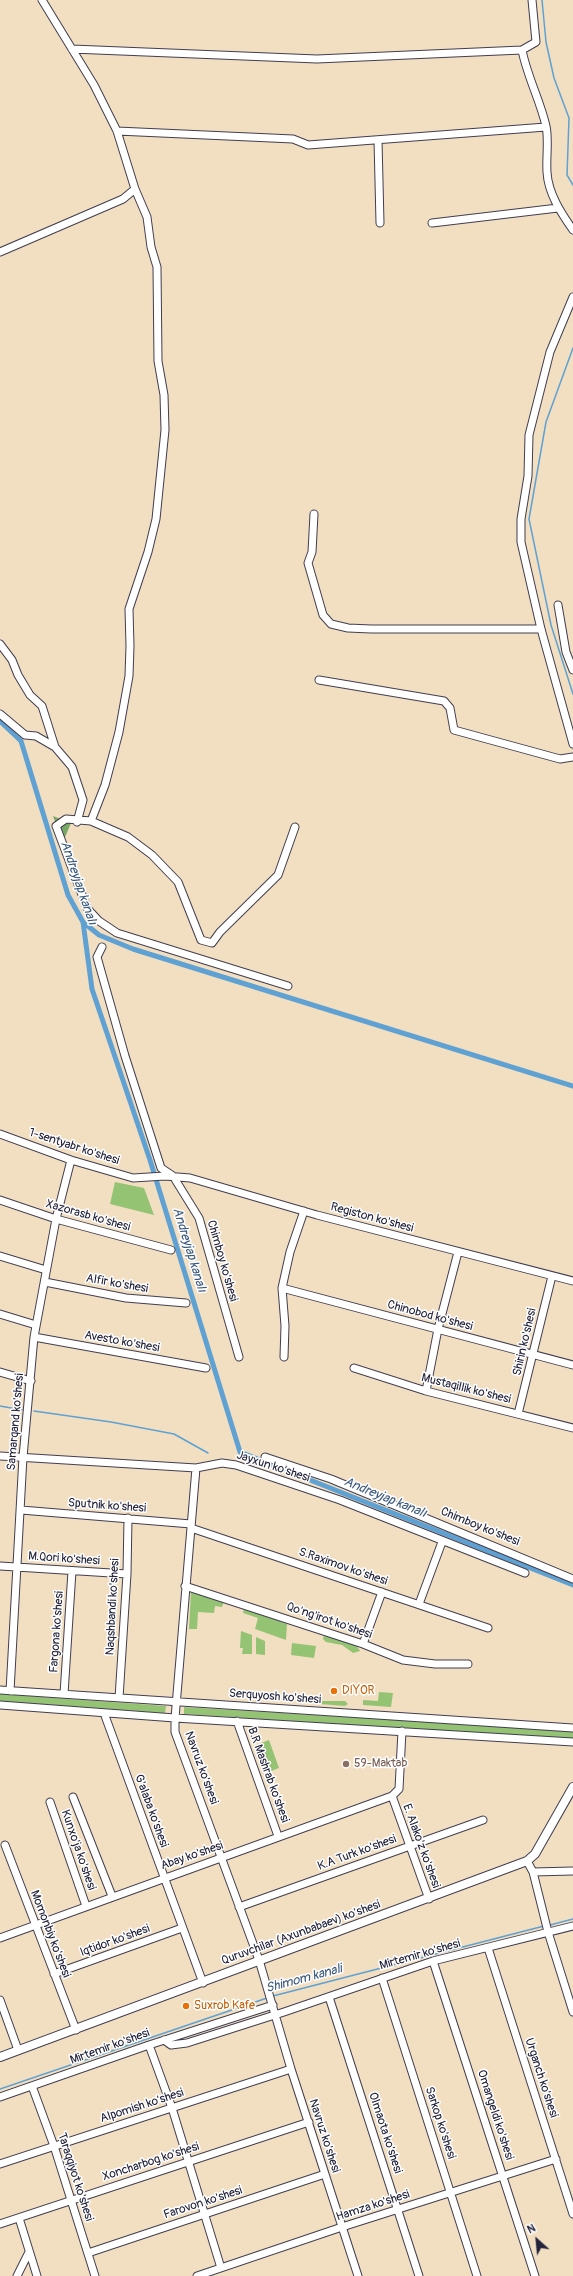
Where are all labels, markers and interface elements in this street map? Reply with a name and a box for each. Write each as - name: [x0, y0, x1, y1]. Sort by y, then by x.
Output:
- water label: Andreyjap kanalı: [56, 839, 100, 927]
- street label: 1-sentyabr ko'shesi: [27, 1126, 121, 1168]
- street label: Xazorasb ko'shesi: [44, 1197, 132, 1235]
- street label: Registon ko'shesi: [329, 1200, 415, 1236]
- water label: Andreyjap kanalı: [169, 1206, 209, 1294]
- street label: Chimboy ko'shesi: [204, 1219, 240, 1303]
- street label: Alfir ko'shesi: [85, 1271, 149, 1297]
- street label: Chinobod ko'shesi: [386, 1298, 474, 1334]
- street label: Shirin ko'shesi: [510, 1307, 540, 1377]
- street label: Avesto ko'shesi: [83, 1328, 161, 1356]
- street label: Mustaqillik ko'shesi: [420, 1371, 512, 1407]
- street label: Samarqand ko'shesi: [5, 1373, 27, 1471]
- street label: Jayxun ko'shesi: [235, 1448, 311, 1486]
- water label: Andreyjap kanalı: [341, 1474, 429, 1522]
- street label: Sputnik ko'shesi: [67, 1496, 147, 1516]
- street label: Chimboy ko'shesi: [438, 1505, 522, 1549]
- street label: S.Raximov ko'shesi: [297, 1545, 389, 1589]
- street label: M.Qori ko'shesi: [28, 1549, 100, 1569]
- street label: Naqshbandi ko'shesi: [103, 1558, 123, 1656]
- street label: Fargona ko'shesi: [47, 1591, 67, 1673]
- street label: Qo'ng'irot ko'shesi: [284, 1600, 374, 1642]
- place label: DIYOR: [342, 1684, 374, 1698]
- marker: DIYOR: [329, 1686, 339, 1696]
- street label: Serquyosh ko'shesi: [228, 1687, 322, 1707]
- street label: B.R Mashrab ko'shesi: [244, 1725, 292, 1825]
- street label: Navruz ko'shesi: [181, 1730, 221, 1806]
- place label: 59-Maktab: [354, 1757, 407, 1771]
- marker: 59-Maktab: [341, 1759, 351, 1769]
- street label: G'alaba ko'shesi: [131, 1773, 171, 1849]
- street label: E. Alako'z ko'shesi: [399, 1802, 443, 1890]
- street label: Kunxo'ja ko'shesi: [58, 1808, 98, 1892]
- street label: K.A Turk ko'shesi: [316, 1832, 398, 1874]
- street label: Abay ko'shesi: [159, 1839, 225, 1873]
- street label: Momonbiy ko'shesi: [27, 1888, 73, 1980]
- street label: Quruvchilar (Axunbabaev) ko'shesi: [220, 1897, 382, 1969]
- street label: Iqtidor ko'shesi: [78, 1922, 152, 1960]
- street label: Mirtemir ko'shesi: [378, 1937, 462, 1973]
- water label: Shimom kanali: [264, 1961, 344, 1997]
- place label: Suxrob Kafe: [194, 1999, 255, 2013]
- marker: Suxrob Kafe: [181, 2001, 191, 2011]
- street label: Mirtemir ko'shesi: [68, 2026, 152, 2068]
- street label: Urganch ko'shesi: [521, 2036, 561, 2120]
- street label: Omangeldi ko'shesi: [474, 2068, 516, 2162]
- street label: Sarkop ko'shesi: [422, 2085, 458, 2161]
- street label: Alpomish ko'shesi: [98, 2086, 186, 2126]
- street label: Olmaota ko'shesi: [365, 2091, 405, 2175]
- street label: Navruz ko'shesi: [305, 2097, 343, 2175]
- street label: Taraqqiyot ko'shesi: [54, 2131, 96, 2223]
- street label: Xoncharbog ko'shesi: [101, 2140, 201, 2184]
- street label: Farovon ko'shesi: [162, 2183, 244, 2223]
- street label: Hamza ko'shesi: [334, 2187, 412, 2225]
- north arrow: [517, 2220, 557, 2260]
- text: N: [525, 2221, 538, 2236]

